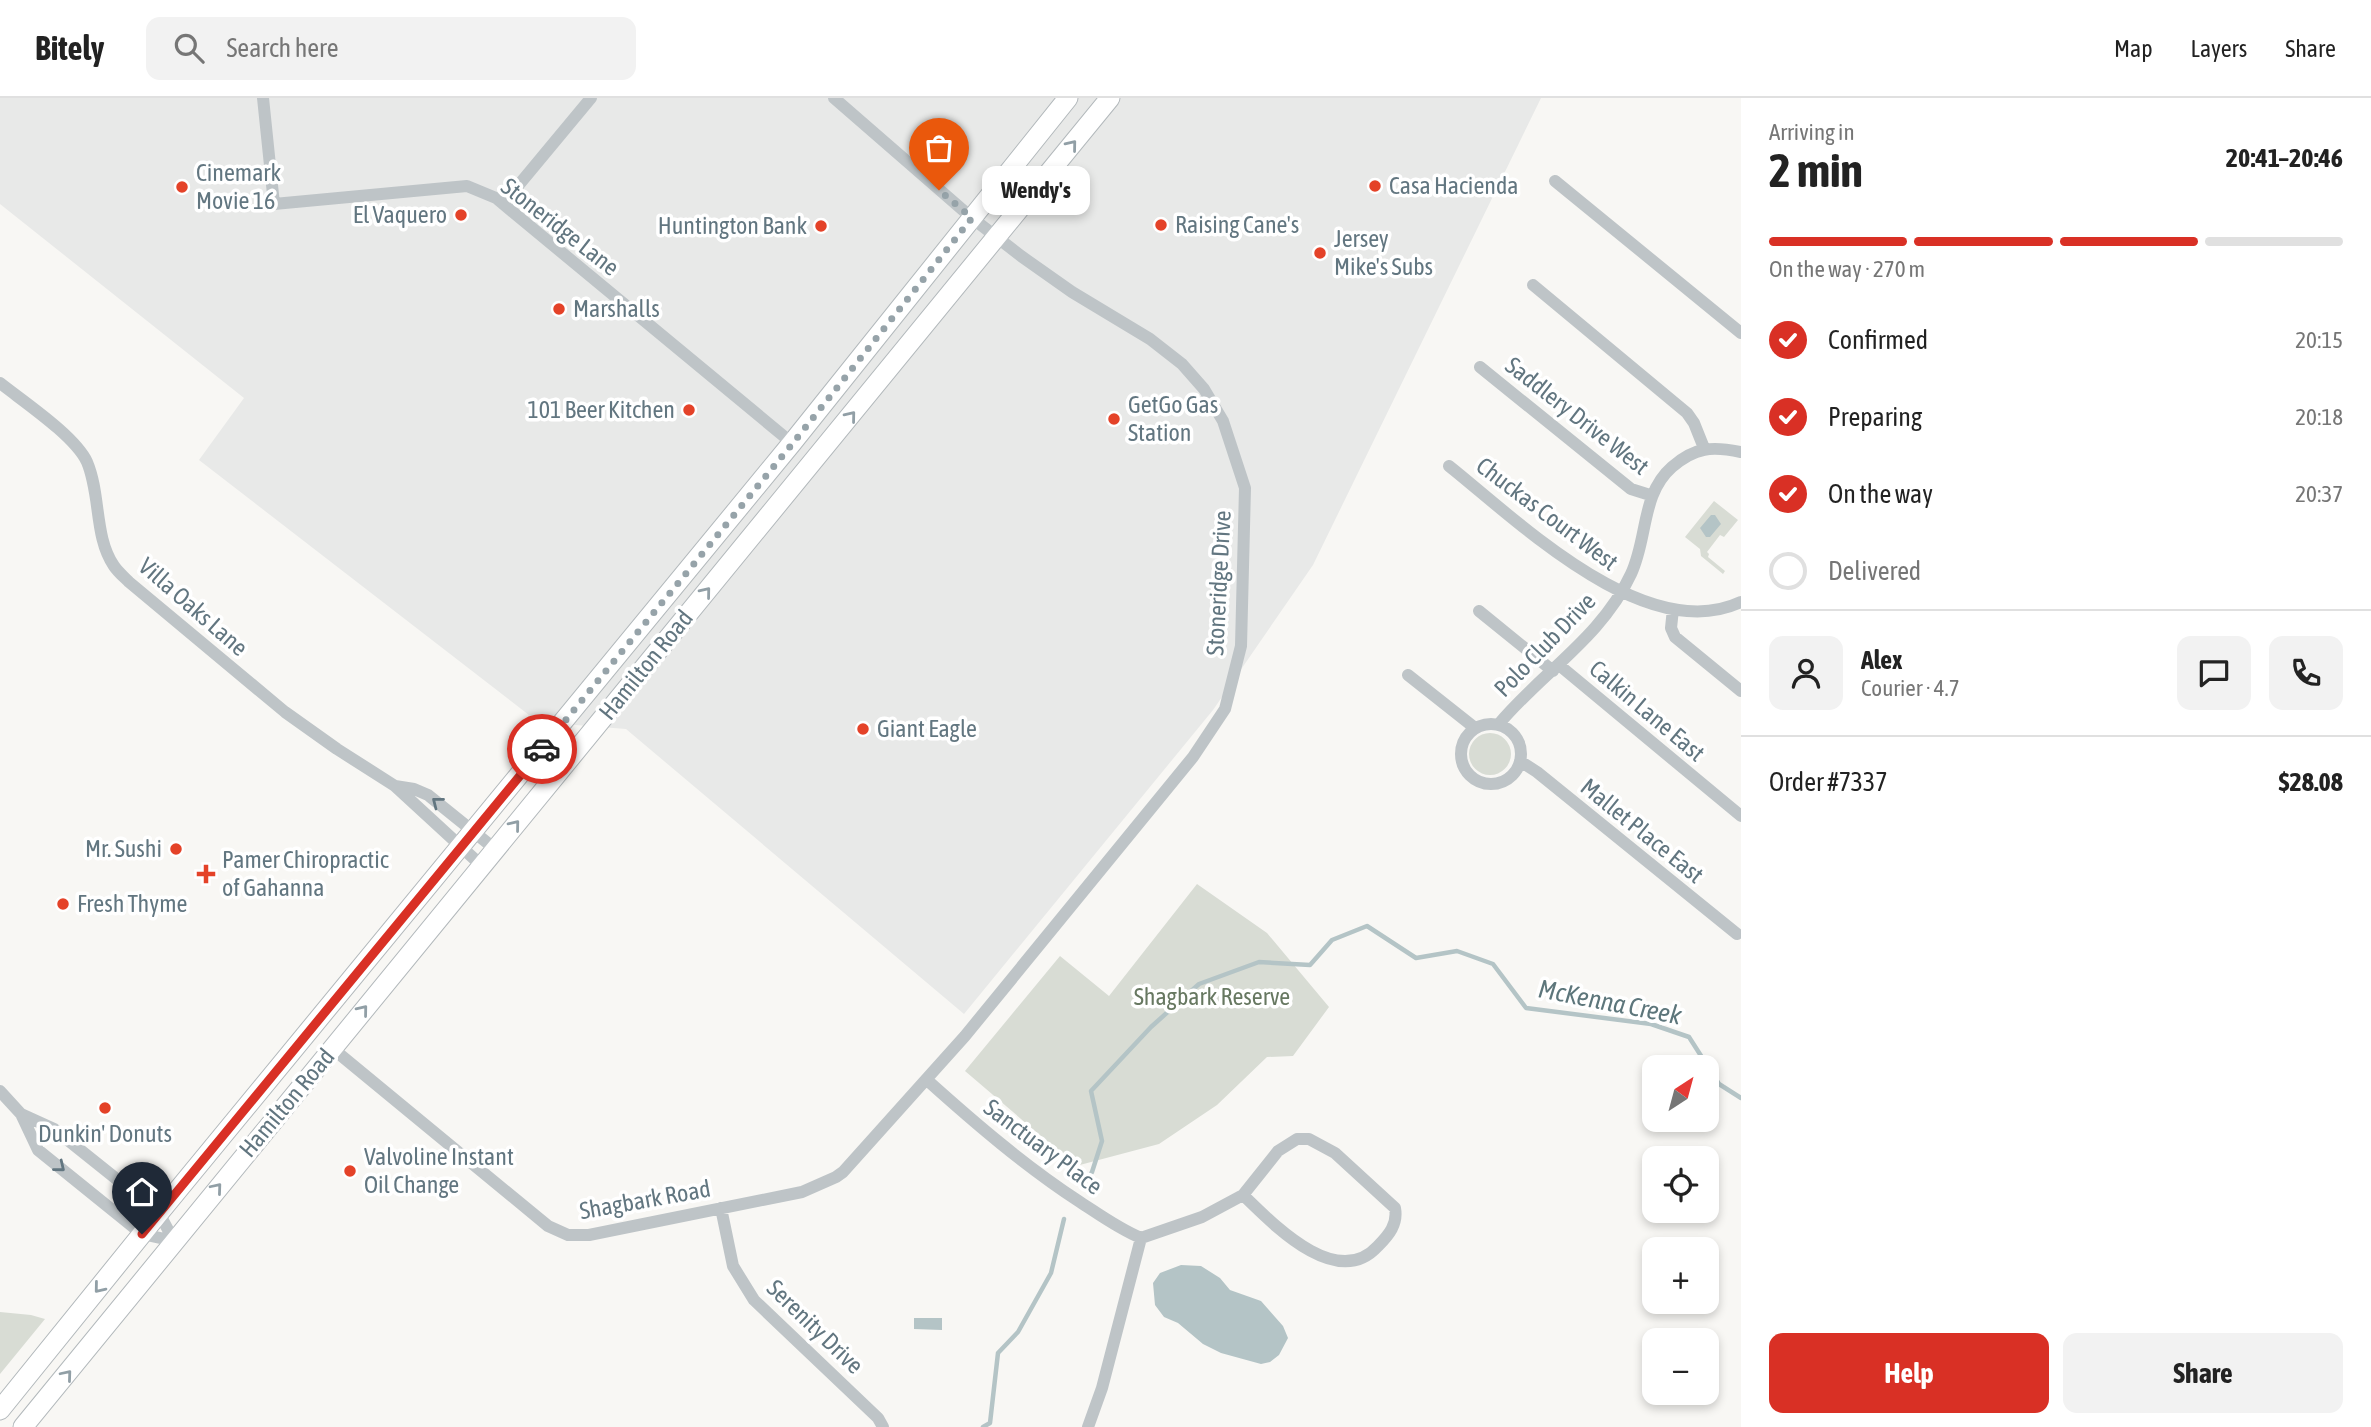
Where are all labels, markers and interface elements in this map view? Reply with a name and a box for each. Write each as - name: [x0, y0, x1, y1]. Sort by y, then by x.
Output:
- search box: [146, 17, 636, 80]
- text: Bitely: [35, 29, 104, 67]
- icon: search: [170, 29, 208, 67]
- text: Search here: [226, 33, 339, 63]
- text: Map: [2114, 35, 2153, 62]
- text: Layers: [2191, 35, 2247, 62]
- text: Share: [2285, 35, 2336, 62]
- pin: [909, 118, 969, 190]
- text: Arriving in: [1769, 119, 1855, 145]
- icon: bag: [920, 129, 958, 167]
- one-way arrow: [1064, 141, 1076, 154]
- text: 20:41–20:46: [2226, 143, 2343, 173]
- text: 2 min: [1769, 144, 1863, 197]
- place label: Cinemark Movie 16: [196, 159, 281, 214]
- callout: Wendy's: [981, 166, 1090, 214]
- street label: Stoneridge Lane: [496, 172, 624, 281]
- place label: Casa Hacienda: [1389, 172, 1518, 199]
- text: Wendy's: [1001, 177, 1071, 203]
- marker: Casa Hacienda: [1367, 178, 1383, 194]
- marker: Cinemark Movie 16: [174, 179, 190, 195]
- place label: El Vaquero: [353, 201, 447, 228]
- marker: El Vaquero: [453, 207, 469, 223]
- place label: Raising Cane's: [1175, 211, 1299, 238]
- place label: Huntington Bank: [658, 212, 807, 239]
- marker: Raising Cane's: [1153, 217, 1169, 233]
- marker: Huntington Bank: [813, 218, 829, 234]
- place label: Jersey Mike's Subs: [1334, 225, 1433, 280]
- marker: Jersey Mike's Subs: [1312, 245, 1328, 261]
- text: On the way · 270 m: [1769, 256, 1925, 282]
- place label: Marshalls: [573, 295, 660, 322]
- marker: Marshalls: [551, 301, 567, 317]
- icon: check: [1769, 321, 1807, 359]
- text: Confirmed: [1828, 325, 1928, 355]
- text: 20:15: [2295, 327, 2343, 353]
- street label: Saddlery Drive West: [1500, 351, 1654, 480]
- place label: GetGo Gas Station: [1128, 391, 1218, 446]
- place label: 101 Beer Kitchen: [527, 396, 675, 423]
- icon: check: [1769, 398, 1807, 436]
- marker: 101 Beer Kitchen: [681, 402, 697, 418]
- text: Preparing: [1828, 402, 1922, 432]
- text: 20:18: [2295, 404, 2343, 430]
- marker: GetGo Gas Station: [1106, 411, 1122, 427]
- one-way arrow: [843, 412, 855, 425]
- street label: Chuckas Court West: [1471, 452, 1623, 576]
- icon: check: [1769, 475, 1807, 513]
- text: On the way: [1828, 479, 1933, 509]
- text: 20:37: [2295, 481, 2343, 507]
- street label: Stoneridge Drive: [1201, 510, 1236, 656]
- street label: Villa Oaks Lane: [134, 552, 253, 661]
- text: Delivered: [1828, 556, 1921, 586]
- one-way arrow: [698, 587, 711, 600]
- street label: Polo Club Drive: [1489, 587, 1601, 702]
- street label: Hamilton Road: [593, 605, 698, 725]
- button: person: [1769, 636, 1843, 710]
- button: chat: [2177, 636, 2251, 710]
- button: phone: [2269, 636, 2343, 710]
- text: Alex: [1861, 645, 1902, 675]
- street label: Calkin Lane East: [1584, 655, 1710, 767]
- text: Courier · 4.7: [1861, 675, 1960, 701]
- courier: [507, 714, 577, 784]
- place label: Giant Eagle: [877, 715, 977, 742]
- marker: Giant Eagle: [855, 721, 871, 737]
- icon: car: [523, 730, 561, 768]
- text: Order #7337: [1769, 767, 1888, 797]
- text: $28.08: [2279, 767, 2343, 797]
- street label: Mallet Place East: [1576, 773, 1709, 888]
- one-way arrow: [432, 798, 445, 811]
- one-way arrow: [507, 820, 519, 833]
- place label: Mr. Sushi: [85, 835, 162, 862]
- marker: Mr. Sushi: [168, 841, 184, 857]
- place label: Pamer Chiropractic of Gahanna: [222, 846, 389, 901]
- marker: Pamer Chiropractic of Gahanna: [196, 864, 216, 884]
- place label: Fresh Thyme: [77, 890, 187, 917]
- marker: Fresh Thyme: [55, 896, 71, 912]
- water label: McKenna Creek: [1536, 973, 1685, 1031]
- park label: Shagbark Reserve: [1134, 983, 1290, 1010]
- one-way arrow: [355, 1006, 367, 1019]
- street label: Hamilton Road: [234, 1043, 340, 1162]
- north arrow: [1642, 1055, 1718, 1132]
- map controls: [1642, 1055, 1719, 1405]
- street label: Sanctuary Place: [979, 1093, 1108, 1200]
- marker: Dunkin' Donuts: [97, 1100, 113, 1116]
- place label: Dunkin' Donuts: [38, 1120, 172, 1147]
- place label: Valvoline Instant Oil Change: [364, 1143, 514, 1198]
- button: locate: [1642, 1146, 1719, 1223]
- one-way arrow: [52, 1159, 64, 1172]
- pin: [112, 1162, 172, 1234]
- marker: Valvoline Instant Oil Change: [342, 1163, 358, 1179]
- icon: home: [123, 1173, 161, 1211]
- street label: Shagbark Road: [577, 1175, 712, 1224]
- one-way arrow: [208, 1184, 221, 1196]
- button: +: [1642, 1237, 1719, 1314]
- street label: Serenity Drive: [762, 1274, 869, 1379]
- one-way arrow: [95, 1279, 107, 1292]
- button: −: [1642, 1328, 1719, 1405]
- button: Help: [1769, 1333, 2049, 1413]
- button: Share: [2063, 1333, 2343, 1413]
- one-way arrow: [59, 1370, 71, 1383]

